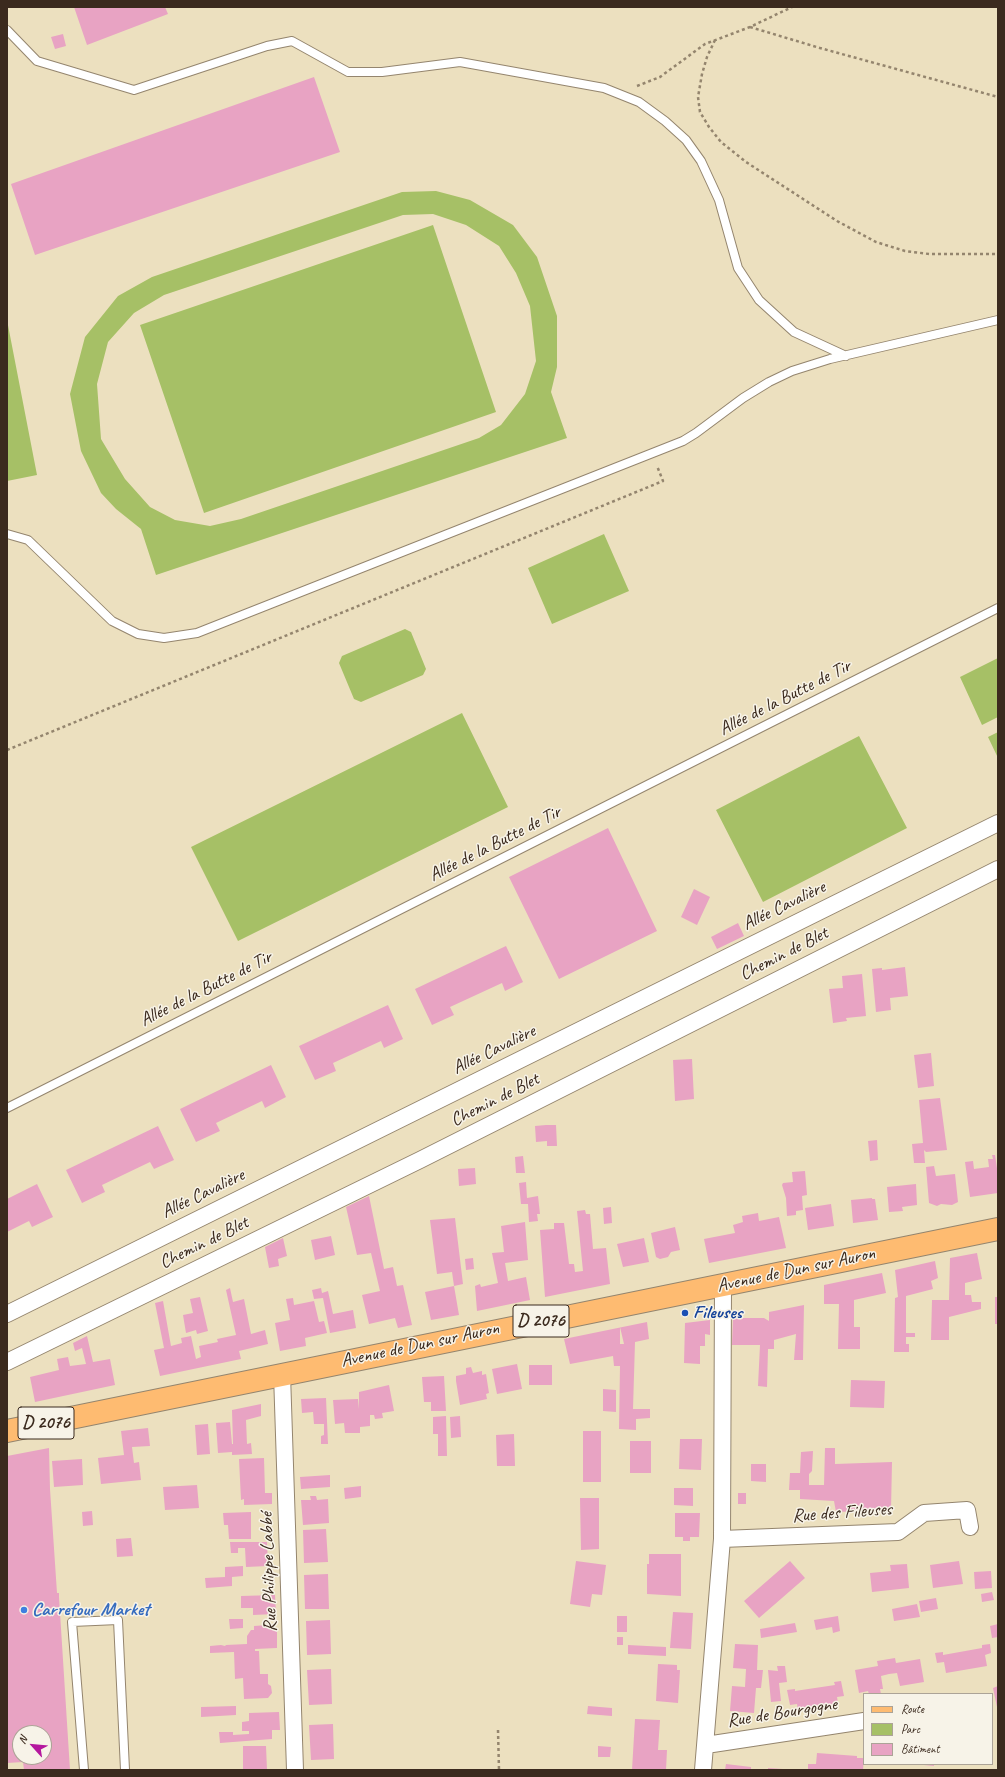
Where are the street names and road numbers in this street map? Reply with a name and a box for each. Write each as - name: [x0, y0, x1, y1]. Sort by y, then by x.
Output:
- street label: Allée de la Butte de Tir: [715, 655, 855, 741]
- street label: Allée de la Butte de Tir: [425, 801, 565, 887]
- street label: Allée Cavalière: [739, 876, 829, 936]
- street label: Chemin de Blet: [736, 922, 832, 986]
- street label: Allée de la Butte de Tir: [136, 946, 276, 1032]
- street label: Allée Cavalière: [449, 1020, 539, 1080]
- street label: Chemin de Blet: [447, 1068, 543, 1132]
- street label: Allée Cavalière: [158, 1164, 248, 1224]
- street label: Chemin de Blet: [156, 1212, 252, 1274]
- street label: Avenue de Dun sur Auron: [715, 1242, 877, 1298]
- road number: D 2076: [513, 1305, 569, 1337]
- street label: Avenue de Dun sur Auron: [339, 1317, 501, 1373]
- road number: D 2076: [18, 1407, 74, 1439]
- street label: Rue des Fileuses: [791, 1498, 893, 1528]
- street label: Rue Philippe Labbé: [256, 1512, 282, 1632]
- street label: Rue de Bourgogne: [725, 1693, 839, 1733]

